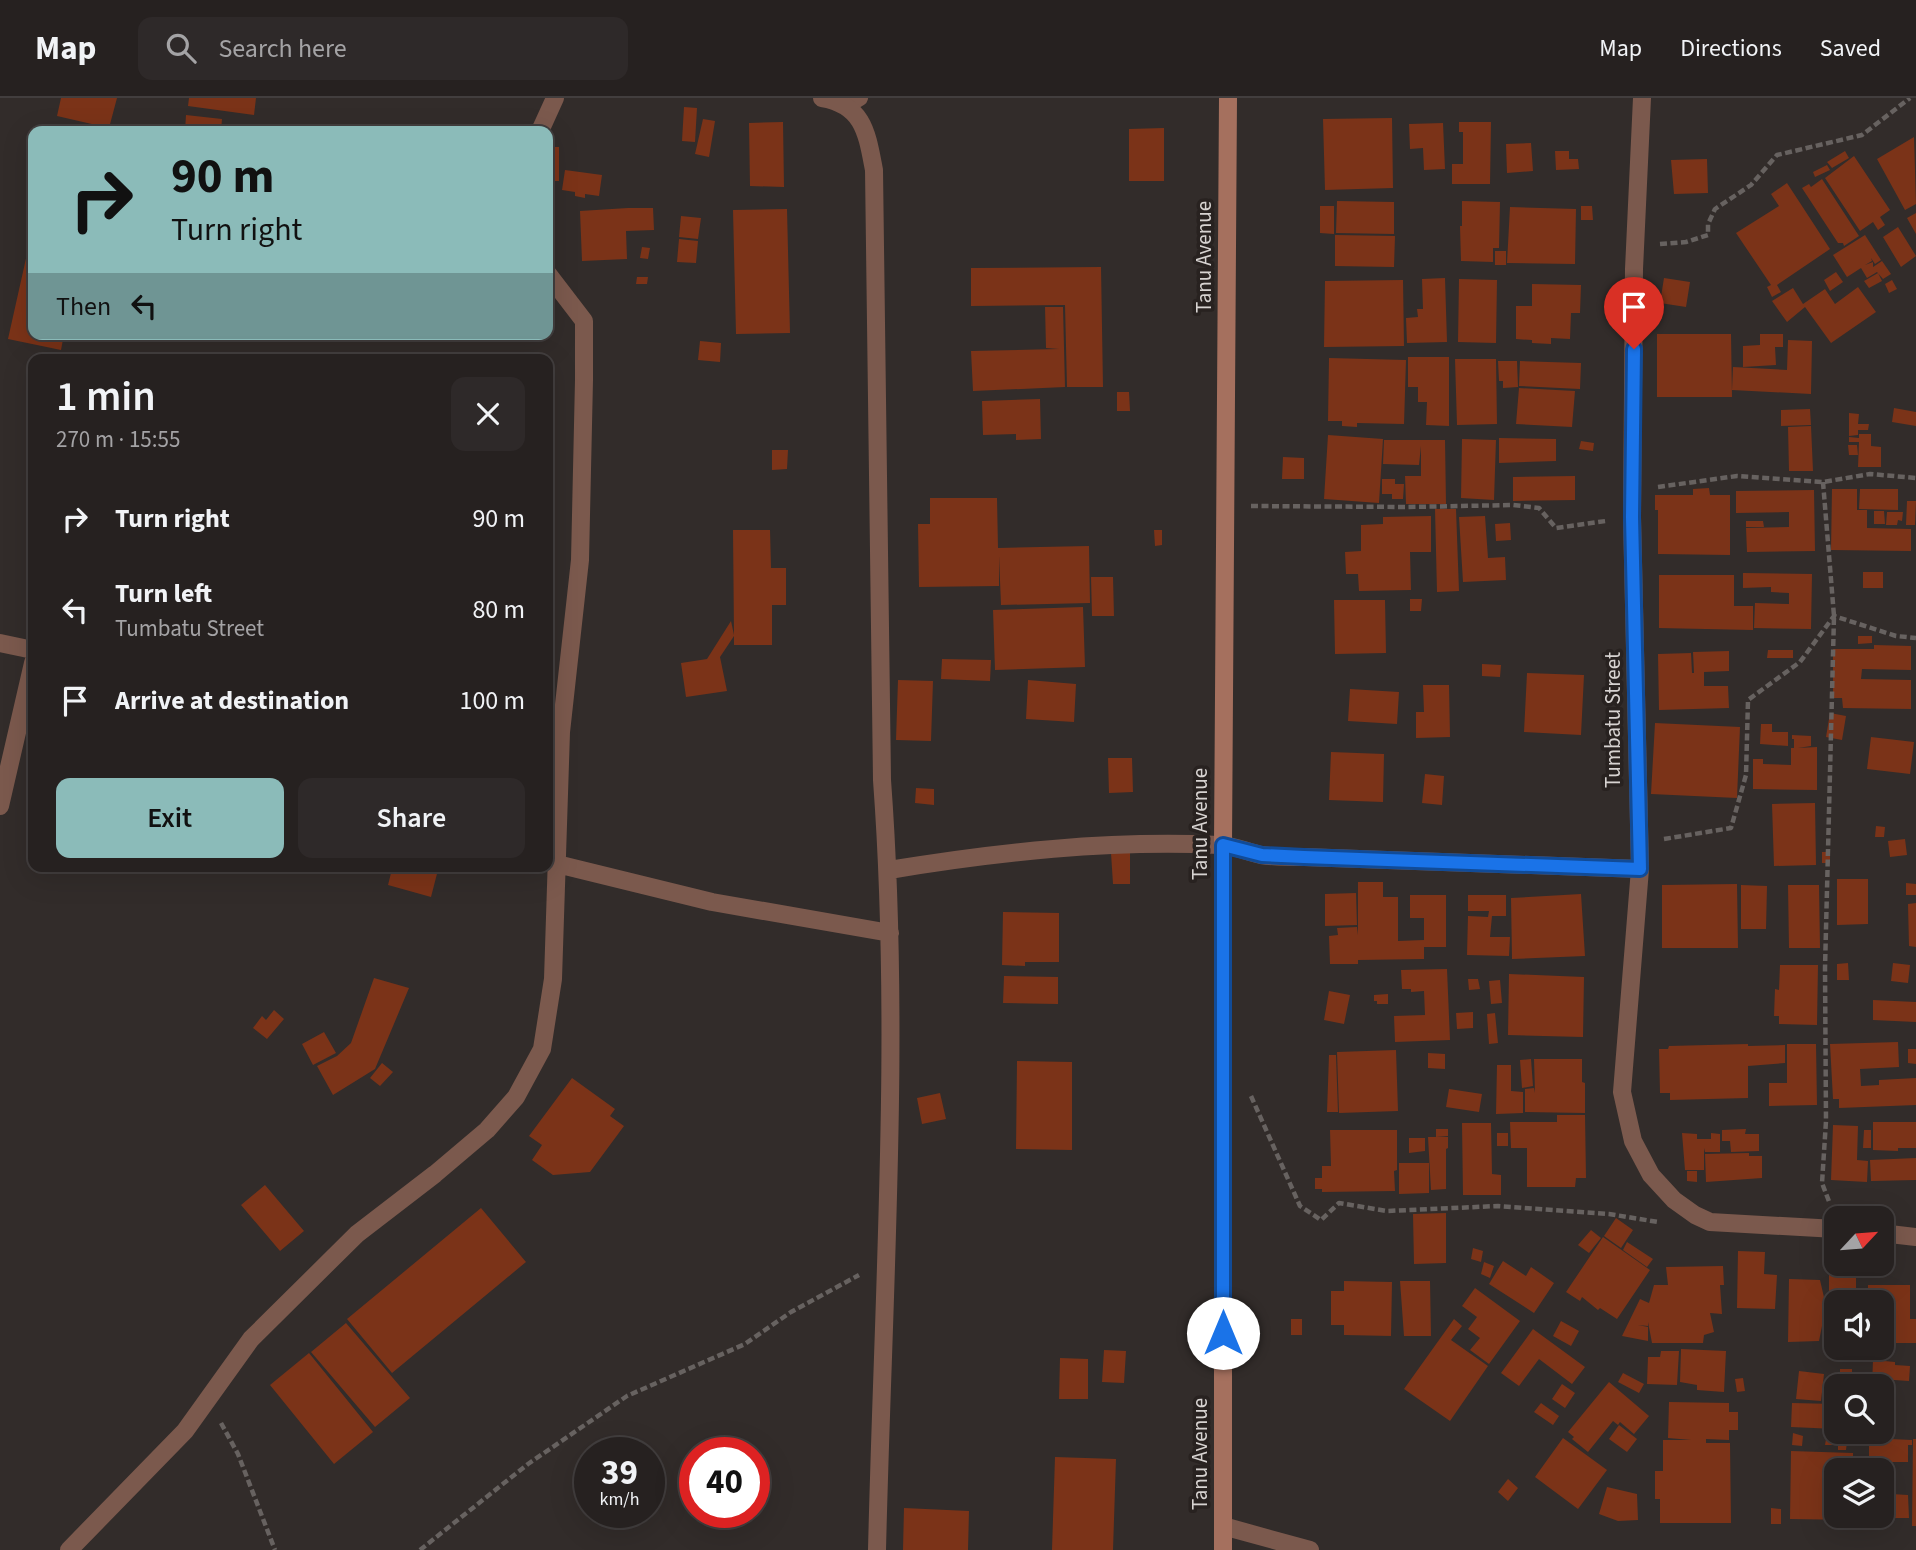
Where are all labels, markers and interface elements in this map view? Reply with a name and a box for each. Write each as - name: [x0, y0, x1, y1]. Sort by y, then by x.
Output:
- search box: [138, 17, 628, 80]
- text: Map: [35, 25, 96, 72]
- icon: search: [162, 29, 200, 67]
- text: Search here: [218, 30, 347, 67]
- text: Map: [1599, 31, 1642, 66]
- text: Directions: [1680, 31, 1782, 66]
- text: Saved: [1820, 31, 1881, 66]
- text: 90 m: [171, 142, 275, 212]
- icon: right: [56, 154, 147, 245]
- street label: Tanu Avenue: [1189, 201, 1219, 313]
- text: Turn right: [171, 207, 302, 253]
- pin: [1604, 277, 1664, 349]
- icon: left: [125, 287, 163, 325]
- text: Then: [56, 288, 111, 325]
- icon: arrive: [1615, 288, 1653, 326]
- text: 1 min: [56, 367, 156, 427]
- button: close: [451, 377, 525, 451]
- text: 270 m · 15:55: [56, 423, 180, 456]
- icon: right: [56, 500, 94, 538]
- text: Turn right: [115, 500, 230, 537]
- text: 90 m: [472, 500, 525, 537]
- text: Turn left: [115, 575, 212, 612]
- icon: left: [56, 591, 94, 629]
- text: 80 m: [472, 591, 525, 628]
- text: Tumbatu Street: [115, 612, 264, 645]
- street label: Tumbatu Street: [1598, 652, 1628, 788]
- icon: arrive: [56, 682, 94, 720]
- text: Arrive at destination: [115, 682, 349, 719]
- text: 100 m: [459, 682, 525, 719]
- street label: Tanu Avenue: [1185, 768, 1215, 880]
- button: Exit: [56, 778, 284, 858]
- button: Share: [298, 778, 525, 858]
- north arrow: [1824, 1206, 1894, 1276]
- map controls: [1824, 1206, 1894, 1528]
- button: sound: [1824, 1290, 1894, 1360]
- position arrow: [1186, 1296, 1260, 1370]
- button: search: [1824, 1374, 1894, 1444]
- street label: Tanu Avenue: [1185, 1398, 1215, 1510]
- speed limit sign: 40: [679, 1437, 770, 1528]
- text: 39: [601, 1448, 638, 1498]
- button: layers: [1824, 1458, 1894, 1528]
- text: km/h: [600, 1487, 639, 1512]

